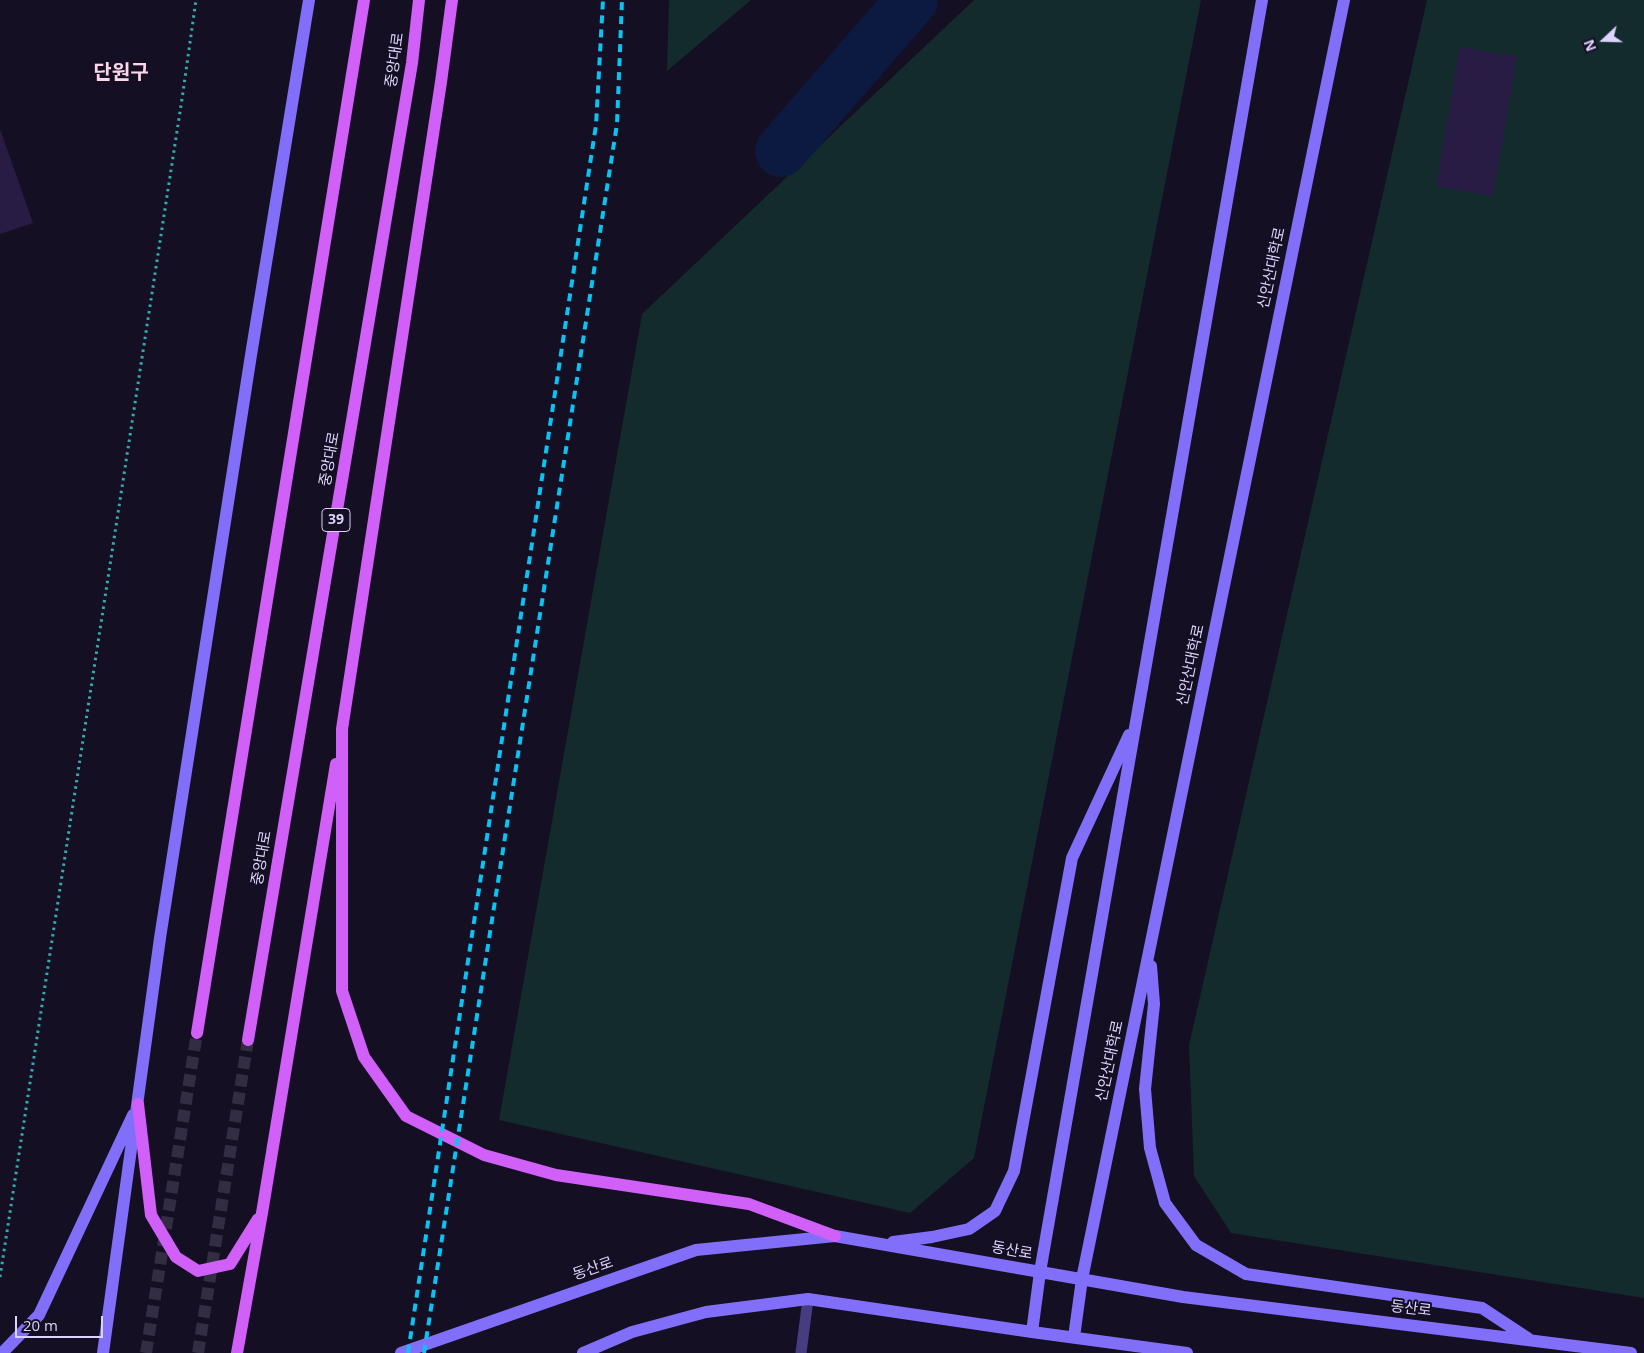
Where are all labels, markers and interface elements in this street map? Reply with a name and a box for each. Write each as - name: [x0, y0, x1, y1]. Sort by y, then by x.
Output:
- north arrow: [1579, 15, 1629, 65]
- street label: 중앙대로: [382, 31, 408, 89]
- text: N: [1579, 37, 1600, 54]
- district label: 단원구: [93, 61, 149, 85]
- street label: 신안산대학로: [1255, 226, 1289, 310]
- street label: 중앙대로: [316, 430, 344, 488]
- road number: 39: [322, 508, 350, 532]
- street label: 신안산대학로: [1174, 623, 1208, 707]
- street label: 중앙대로: [248, 829, 276, 887]
- street label: 신안산대학로: [1093, 1019, 1127, 1103]
- street label: 동산로: [990, 1239, 1034, 1263]
- street label: 동산로: [570, 1254, 616, 1284]
- street label: 동산로: [1389, 1298, 1433, 1320]
- scale bar: [18, 1306, 105, 1338]
- text: 20 m: [23, 1315, 58, 1335]

